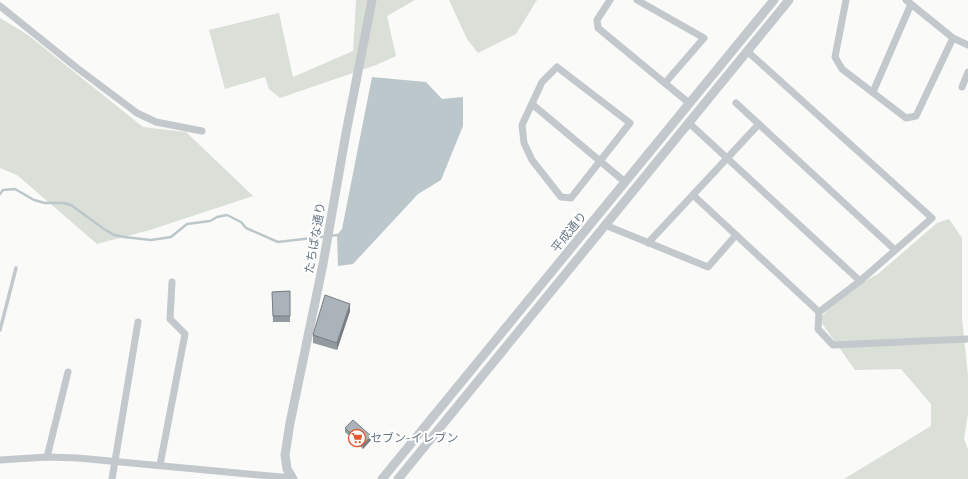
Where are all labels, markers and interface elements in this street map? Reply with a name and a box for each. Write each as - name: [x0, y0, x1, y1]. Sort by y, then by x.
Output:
- street label: たちばな通り: [301, 201, 328, 275]
- street label: 平成通り: [548, 208, 590, 255]
- supermarket icon: セブン-イレブン: [347, 428, 367, 448]
- place label: セブン-イレブン: [370, 430, 459, 445]

